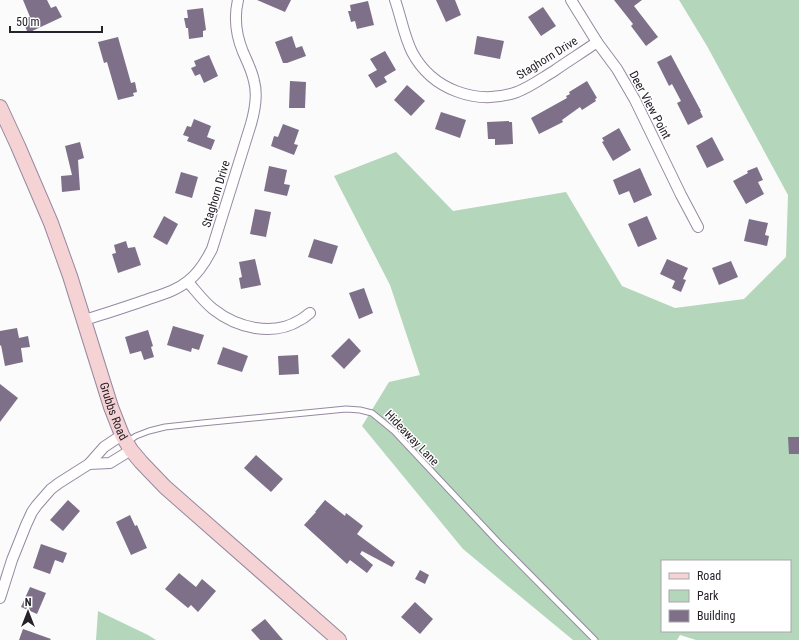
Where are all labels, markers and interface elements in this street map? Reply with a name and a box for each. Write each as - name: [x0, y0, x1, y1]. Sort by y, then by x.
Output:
- scale bar: [10, 8, 102, 34]
- text: 50 m: [16, 15, 40, 29]
- street label: Staghorn Drive: [514, 33, 580, 82]
- street label: Deer View Point: [626, 69, 674, 142]
- street label: Staghorn Drive: [199, 158, 233, 229]
- street label: Grubbs Road: [97, 380, 131, 443]
- street label: Hideaway Lane: [382, 407, 442, 469]
- legend: [661, 560, 791, 632]
- text: Road: [697, 569, 721, 583]
- text: Park: [697, 589, 719, 603]
- north arrow: [8, 592, 48, 632]
- text: N: [25, 596, 32, 609]
- text: Building: [697, 609, 735, 623]

